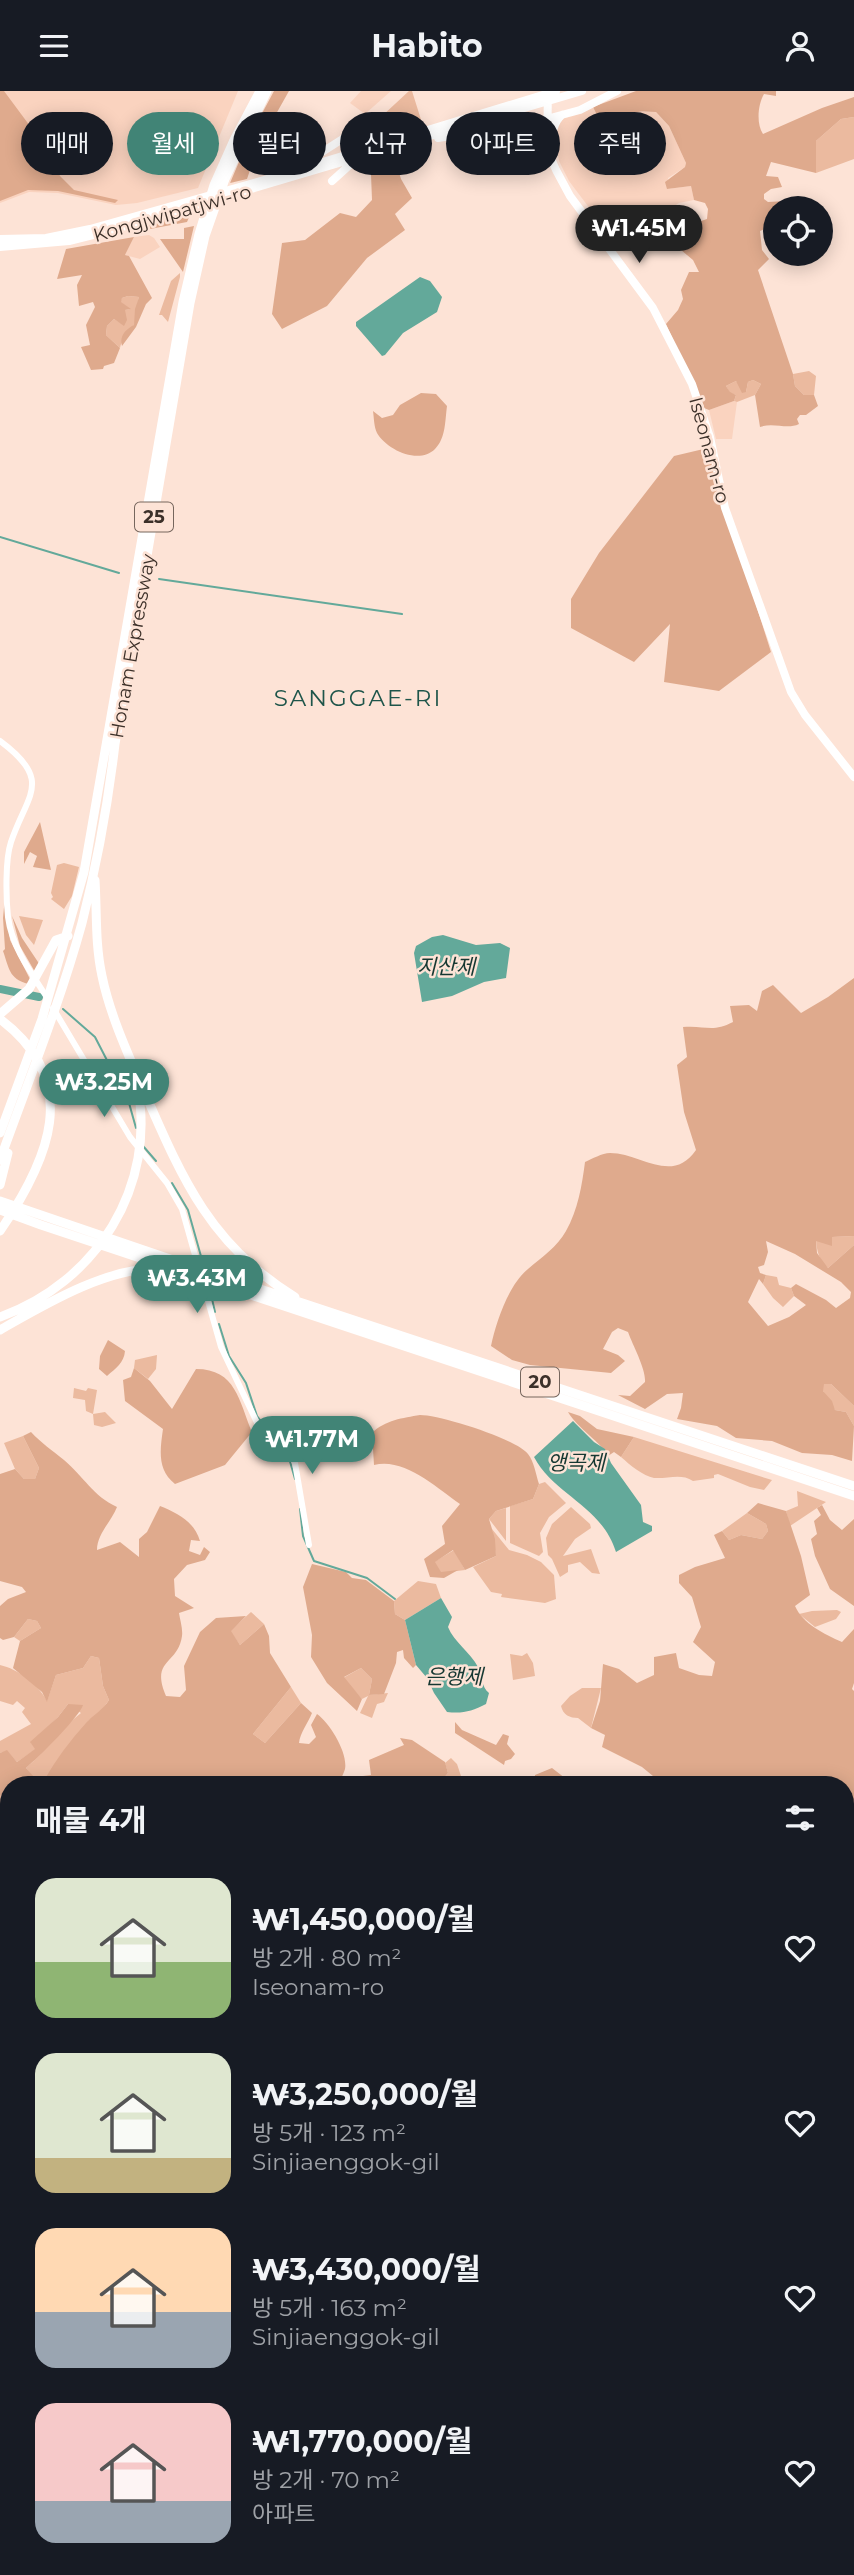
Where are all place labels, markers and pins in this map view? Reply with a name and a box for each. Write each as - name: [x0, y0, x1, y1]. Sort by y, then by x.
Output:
- pin: ₩1.45M: [582, 205, 696, 265]
- pin: ₩3.25M: [47, 1059, 161, 1119]
- pin: ₩3.43M: [140, 1255, 254, 1315]
- pin: ₩1.77M: [255, 1417, 369, 1476]

